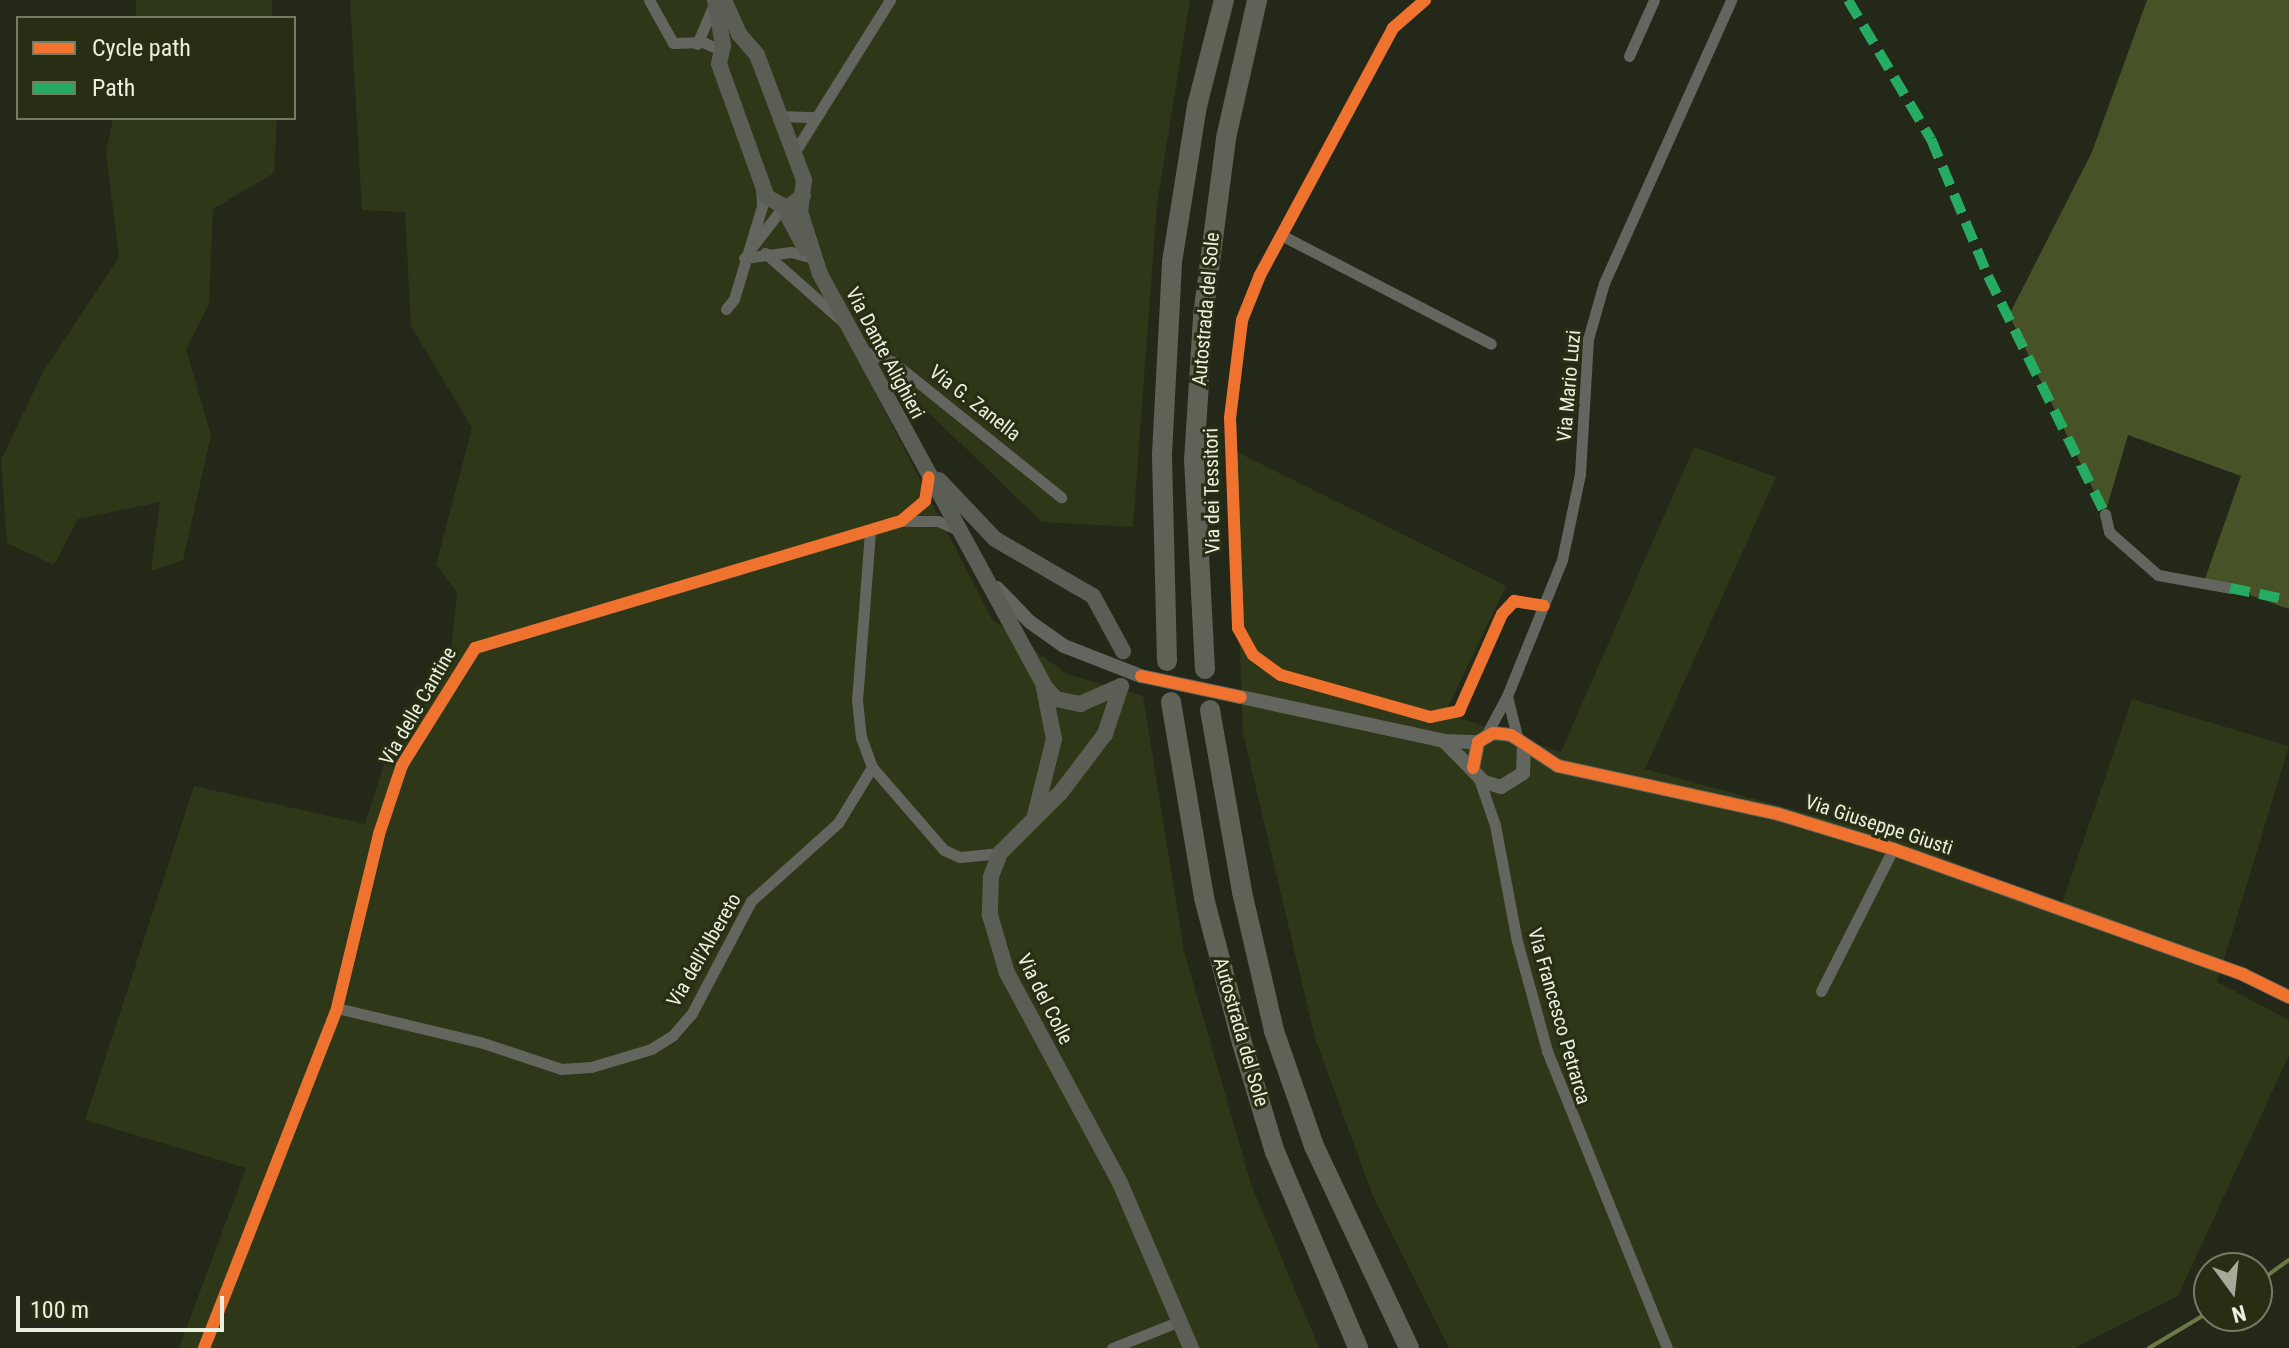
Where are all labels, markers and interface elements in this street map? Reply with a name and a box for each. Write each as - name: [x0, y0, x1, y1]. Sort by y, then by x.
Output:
- legend: [16, 16, 296, 120]
- text: Cycle path: [92, 34, 191, 62]
- text: Path: [92, 74, 135, 102]
- street label: Autostrada del Sole: [1187, 231, 1225, 387]
- street label: Via Dante Alighieri: [840, 283, 930, 423]
- street label: Via Mario Luzi: [1552, 329, 1586, 443]
- street label: Via G. Zanella: [924, 360, 1026, 446]
- street label: Via dei Tessitori: [1199, 428, 1225, 554]
- street label: Via delle Cantine: [374, 643, 462, 769]
- street label: Via Giuseppe Giusti: [1802, 790, 1956, 860]
- street label: Via dell'Albereto: [662, 889, 746, 1011]
- street label: Via Francesco Petrarca: [1522, 925, 1596, 1107]
- street label: Via del Colle: [1012, 950, 1078, 1048]
- street label: Autostrada del Sole: [1208, 955, 1274, 1109]
- north arrow: [2193, 1252, 2273, 1332]
- scale bar: [20, 1280, 228, 1330]
- text: 100 m: [30, 1296, 89, 1324]
- text: N: [2229, 1300, 2249, 1328]

